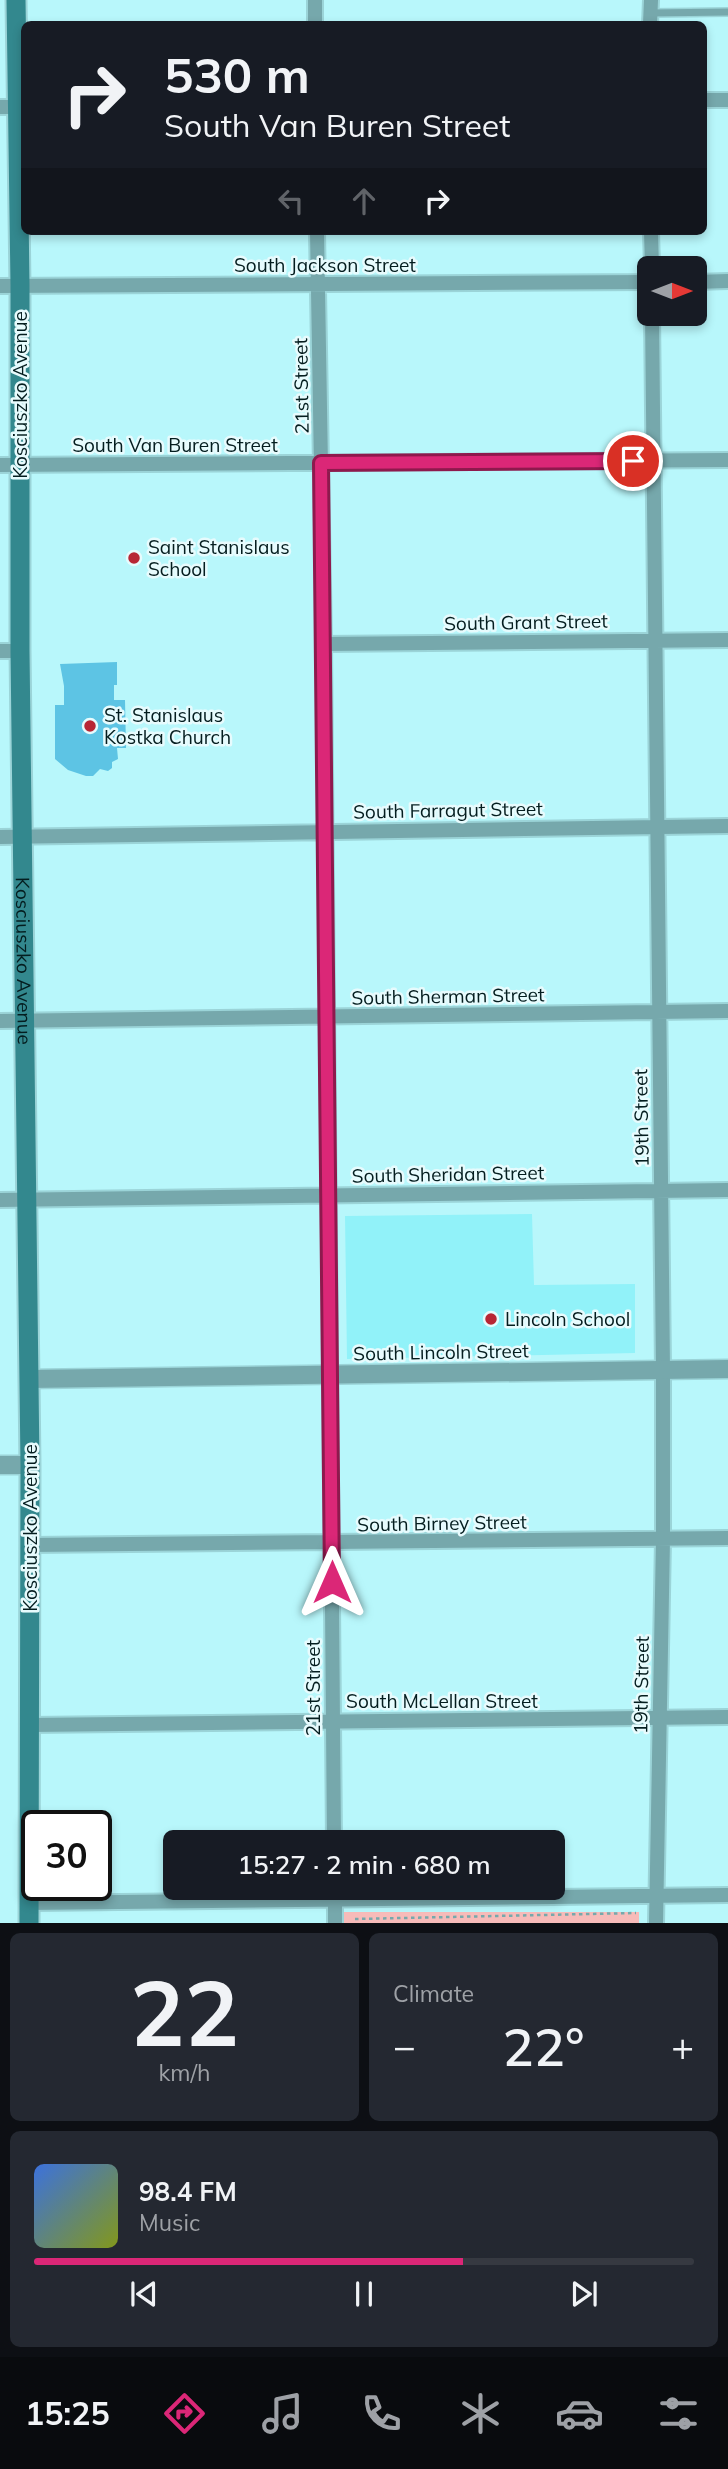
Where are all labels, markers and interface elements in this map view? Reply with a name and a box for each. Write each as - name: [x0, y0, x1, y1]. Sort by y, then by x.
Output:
- text: 530 m: [164, 44, 310, 105]
- icon: right: [49, 49, 140, 140]
- text: South Van Buren Street: [164, 105, 510, 145]
- icon: left: [272, 182, 310, 220]
- icon: ahead: [345, 182, 383, 220]
- icon: right: [418, 182, 456, 220]
- street label: South Jackson Street: [234, 253, 416, 277]
- north arrow: [637, 256, 707, 326]
- map controls: [637, 256, 707, 326]
- street label: Kosciuszko Avenue: [8, 311, 32, 479]
- street label: 21st Street: [288, 337, 314, 434]
- pin: [603, 431, 663, 491]
- street label: South Van Buren Street: [72, 433, 278, 457]
- icon: arrive: [614, 442, 652, 480]
- place label: Saint Stanislaus School: [148, 535, 290, 581]
- marker: Saint Stanislaus School: [126, 550, 142, 566]
- street label: South Grant Street: [444, 609, 608, 635]
- place label: St. Stanislaus Kostka Church: [104, 703, 231, 749]
- marker: St. Stanislaus Kostka Church: [82, 718, 98, 734]
- street label: South Farragut Street: [353, 796, 543, 824]
- street label: Kosciuszko Avenue: [11, 877, 37, 1045]
- street label: South Sherman Street: [351, 982, 545, 1010]
- street label: 19th Street: [628, 1068, 654, 1167]
- street label: South Sheridan Street: [352, 1160, 545, 1188]
- place label: Lincoln School: [505, 1307, 630, 1331]
- marker: Lincoln School: [483, 1311, 499, 1327]
- street label: South Lincoln Street: [353, 1338, 529, 1366]
- street label: Kosciuszko Avenue: [18, 1444, 42, 1612]
- street label: South Birney Street: [357, 1510, 527, 1536]
- position arrow: [295, 1545, 369, 1619]
- street label: 19th Street: [628, 1635, 654, 1734]
- street label: 21st Street: [301, 1640, 325, 1736]
- street label: South McLellan Street: [346, 1689, 538, 1713]
- speed limit sign: 30: [21, 1810, 112, 1901]
- text: 15:27 · 2 min · 680 m: [237, 1848, 491, 1881]
- text: 22: [130, 1955, 239, 2069]
- text: Climate: [393, 1979, 474, 2008]
- text: 22°: [503, 2014, 584, 2079]
- text: −: [393, 2022, 416, 2070]
- text: +: [671, 2022, 694, 2070]
- text: km/h: [158, 2058, 211, 2087]
- text: 98.4 FM: [139, 2175, 237, 2208]
- text: Music: [139, 2208, 200, 2237]
- icon: previous: [125, 2275, 163, 2313]
- icon: pause: [345, 2275, 383, 2313]
- icon: next: [565, 2275, 603, 2313]
- icon: directions: [160, 2389, 209, 2438]
- icon: music: [258, 2389, 307, 2438]
- icon: phone: [357, 2389, 406, 2438]
- icon: climate: [456, 2389, 505, 2438]
- icon: car: [555, 2389, 604, 2438]
- icon: filters: [654, 2389, 703, 2438]
- text: 15:25: [25, 2393, 110, 2433]

